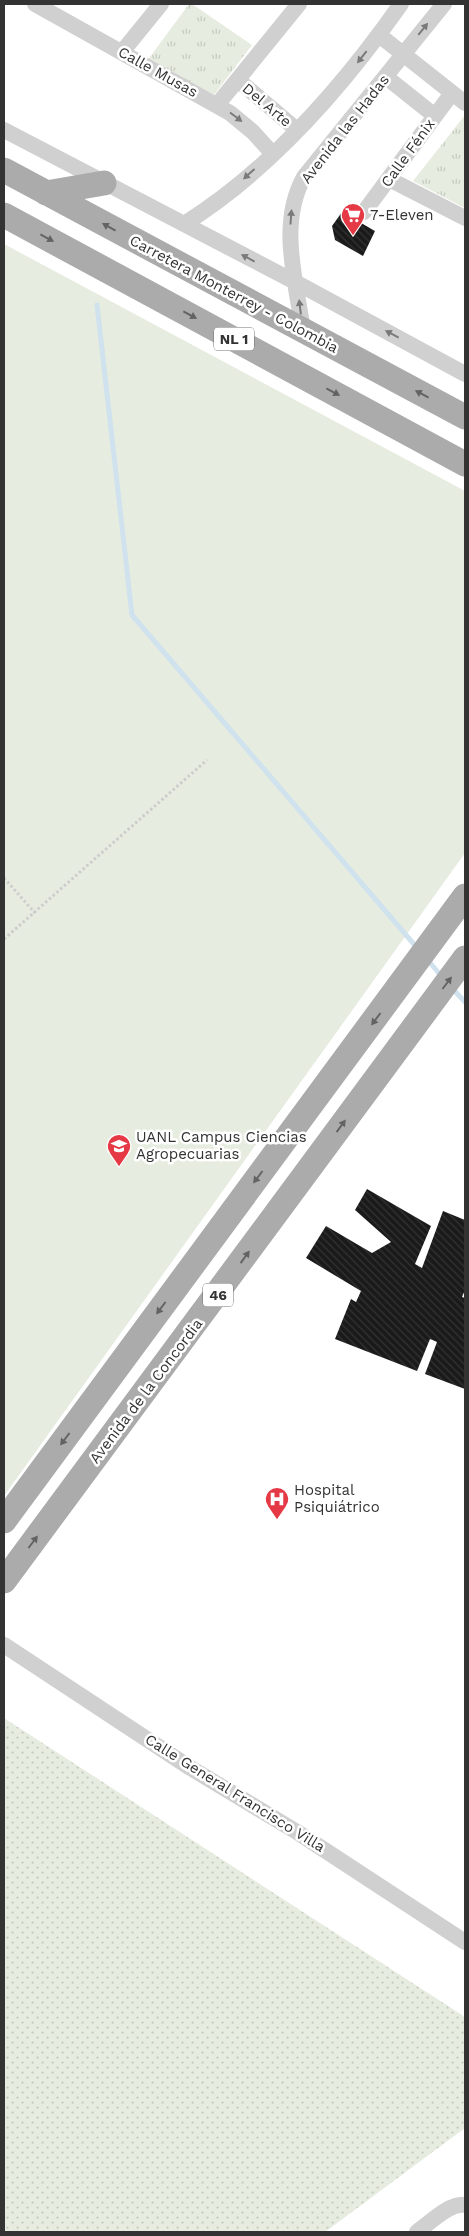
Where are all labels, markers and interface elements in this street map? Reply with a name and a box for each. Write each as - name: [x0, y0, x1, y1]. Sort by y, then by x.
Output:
- one-way arrow: [418, 23, 429, 36]
- street label: Calle Musas: [115, 43, 201, 101]
- one-way arrow: [356, 50, 367, 63]
- street label: Avenida las Hadas: [297, 71, 393, 187]
- street label: Del Arte: [239, 79, 295, 131]
- one-way arrow: [229, 112, 243, 122]
- street label: Calle Fénix: [377, 115, 439, 191]
- one-way arrow: [243, 168, 256, 179]
- supermarket icon: 7-Eleven: [340, 202, 366, 236]
- place label: 7-Eleven: [370, 206, 434, 224]
- one-way arrow: [288, 209, 296, 225]
- one-way arrow: [101, 223, 116, 231]
- street label: Carretera Monterrey - Colombia: [127, 231, 342, 357]
- one-way arrow: [39, 234, 54, 242]
- one-way arrow: [242, 253, 255, 262]
- one-way arrow: [296, 298, 304, 314]
- one-way arrow: [182, 311, 197, 319]
- road number: NL 1: [214, 328, 254, 350]
- one-way arrow: [384, 330, 399, 338]
- one-way arrow: [326, 388, 339, 397]
- one-way arrow: [415, 390, 429, 398]
- one-way arrow: [442, 976, 452, 990]
- one-way arrow: [370, 1012, 381, 1025]
- one-way arrow: [336, 1120, 347, 1133]
- place label: UANL Campus Ciencias Agropecuarias: [136, 1128, 307, 1163]
- school or university icon: UANL Campus Ciencias Agropecuarias: [106, 1133, 132, 1167]
- one-way arrow: [253, 1170, 263, 1184]
- one-way arrow: [240, 1250, 250, 1264]
- road number: 46: [203, 1284, 233, 1306]
- one-way arrow: [156, 1301, 167, 1314]
- street label: Avenida de la Concordia: [86, 1315, 207, 1467]
- one-way arrow: [60, 1432, 70, 1446]
- place label: Hospital Psiquiátrico: [294, 1481, 380, 1516]
- hospital icon: Hospital Psiquiátrico: [264, 1486, 290, 1520]
- one-way arrow: [28, 1535, 38, 1549]
- street label: Calle General Francisco Villa: [142, 1730, 329, 1856]

